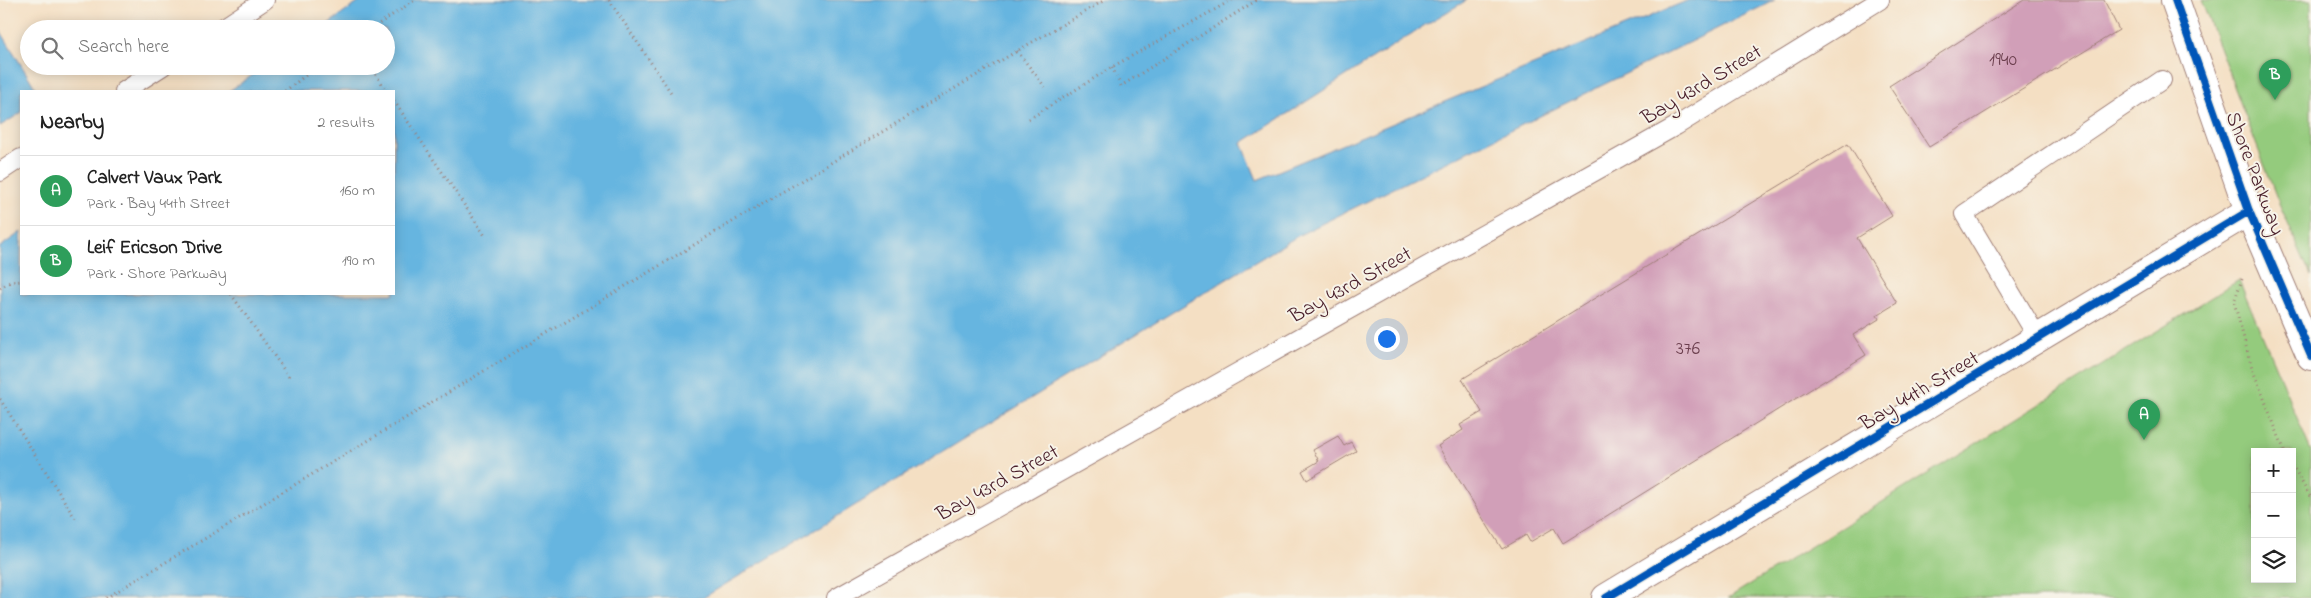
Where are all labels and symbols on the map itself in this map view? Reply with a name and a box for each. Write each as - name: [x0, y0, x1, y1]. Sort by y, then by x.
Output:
- street label: Bay 43rd Street: [1635, 38, 1769, 136]
- house number: 1940: [1989, 47, 2017, 74]
- pin: B: [2259, 59, 2291, 100]
- street label: Shore Parkway: [2215, 108, 2291, 241]
- street label: Bay 43rd Street: [1283, 240, 1419, 334]
- your location: [1374, 326, 1400, 352]
- house number: 376: [1676, 336, 1700, 363]
- street label: Bay 44th Street: [1854, 344, 1987, 442]
- pin: A: [2128, 399, 2160, 440]
- street label: Bay 43rd Street: [930, 438, 1066, 532]

